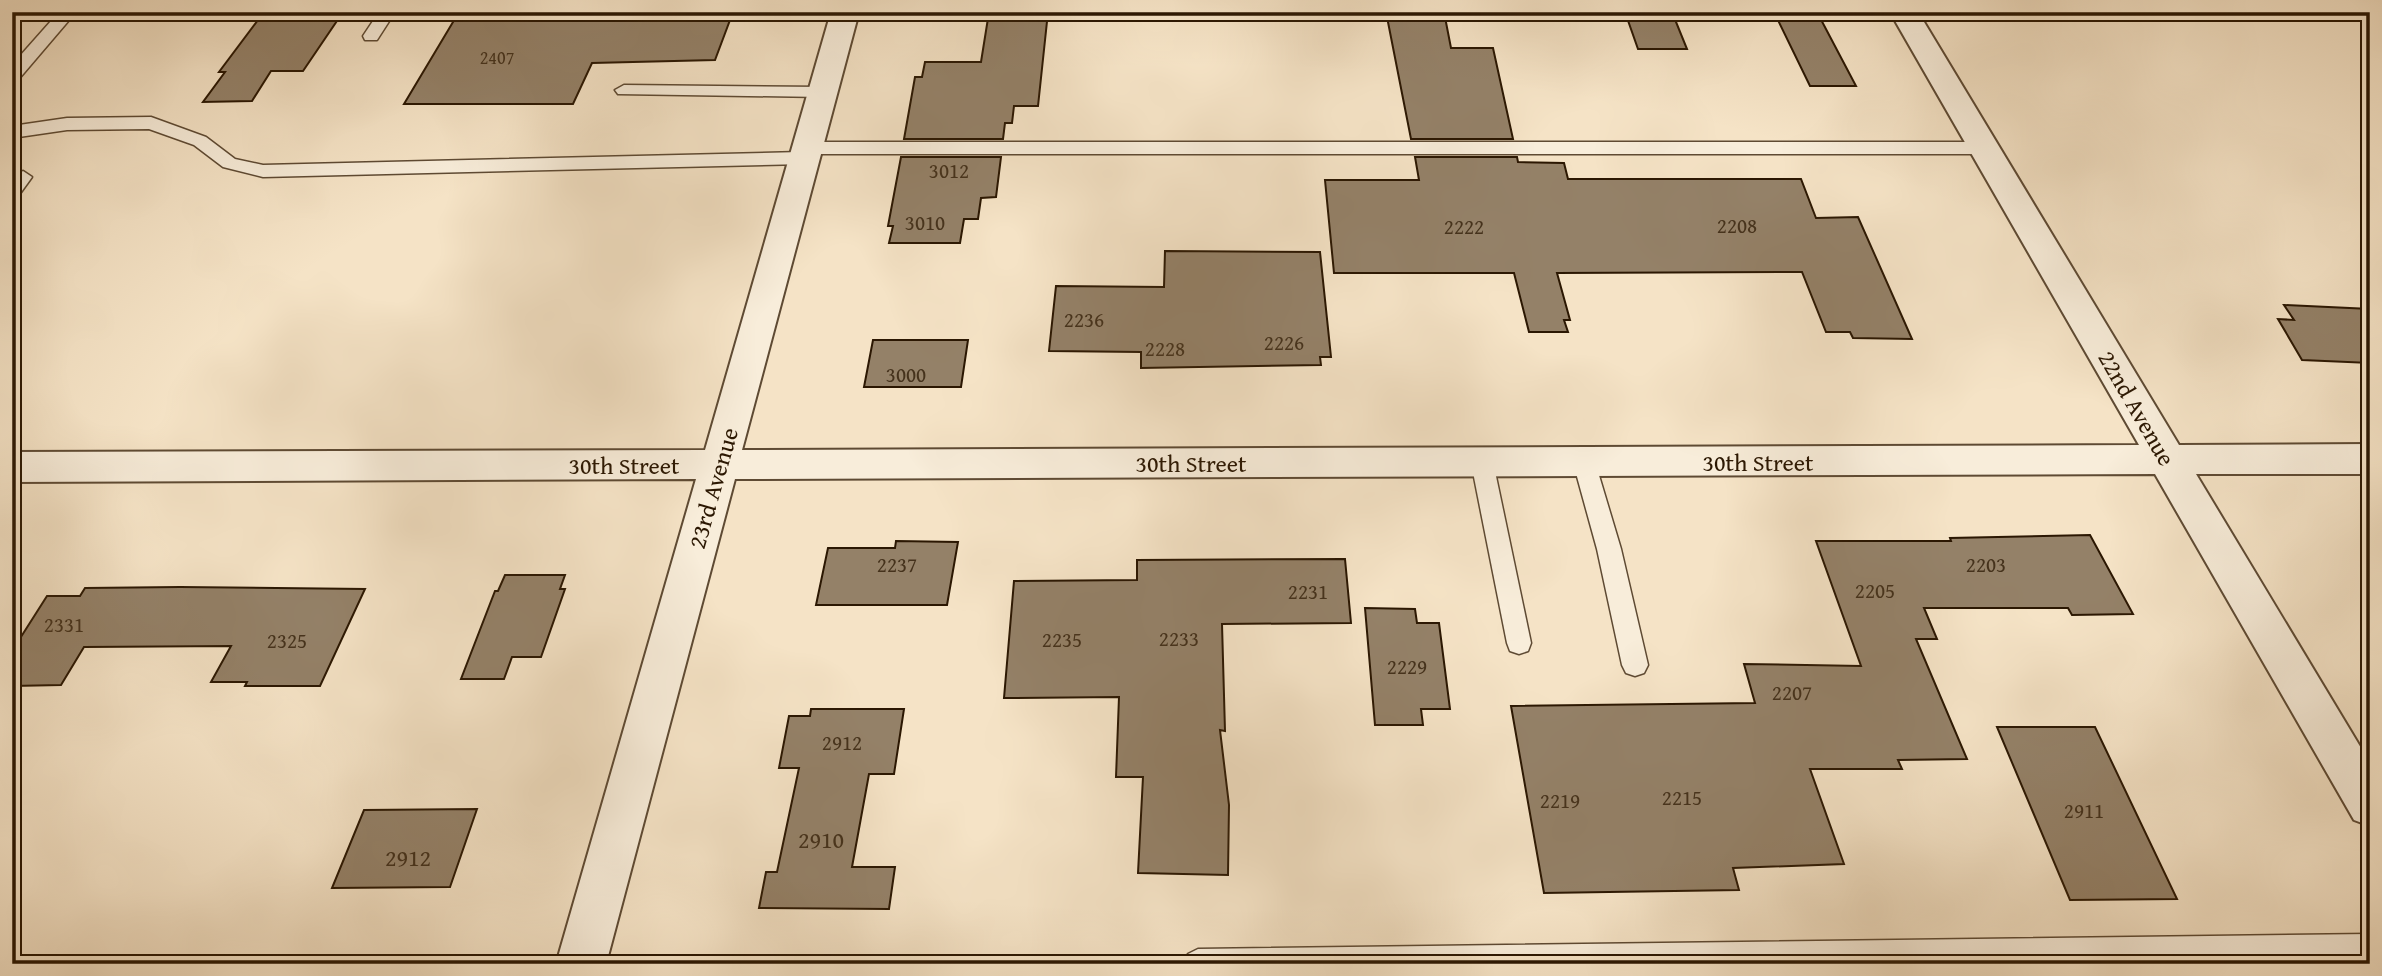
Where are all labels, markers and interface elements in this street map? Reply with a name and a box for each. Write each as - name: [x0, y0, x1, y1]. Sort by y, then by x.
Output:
- house number: 2407: [480, 44, 514, 71]
- house number: 3012: [929, 155, 969, 186]
- house number: 3010: [905, 207, 945, 238]
- house number: 2208: [1717, 210, 1757, 241]
- house number: 2222: [1444, 211, 1484, 242]
- house number: 2236: [1064, 304, 1104, 335]
- house number: 2226: [1264, 327, 1304, 358]
- house number: 2228: [1145, 333, 1185, 364]
- street label: 22nd Avenue: [2090, 344, 2184, 472]
- house number: 3000: [886, 359, 926, 390]
- street label: 23rd Avenue: [679, 423, 747, 553]
- street label: 30th Street: [1702, 445, 1814, 480]
- street label: 30th Street: [1135, 446, 1247, 481]
- street label: 30th Street: [568, 448, 680, 483]
- house number: 2237: [877, 549, 917, 580]
- house number: 2203: [1966, 549, 2006, 580]
- house number: 2205: [1855, 575, 1895, 606]
- house number: 2231: [1288, 576, 1328, 607]
- house number: 2331: [44, 609, 84, 640]
- house number: 2233: [1159, 623, 1199, 654]
- house number: 2235: [1042, 624, 1082, 655]
- house number: 2325: [267, 625, 307, 656]
- house number: 2229: [1387, 651, 1427, 682]
- house number: 2207: [1772, 677, 1812, 708]
- house number: 2912: [822, 727, 862, 758]
- house number: 2215: [1662, 782, 1702, 813]
- house number: 2219: [1540, 785, 1580, 816]
- house number: 2911: [2064, 795, 2104, 826]
- house number: 2910: [798, 822, 844, 857]
- house number: 2912: [385, 840, 431, 875]

